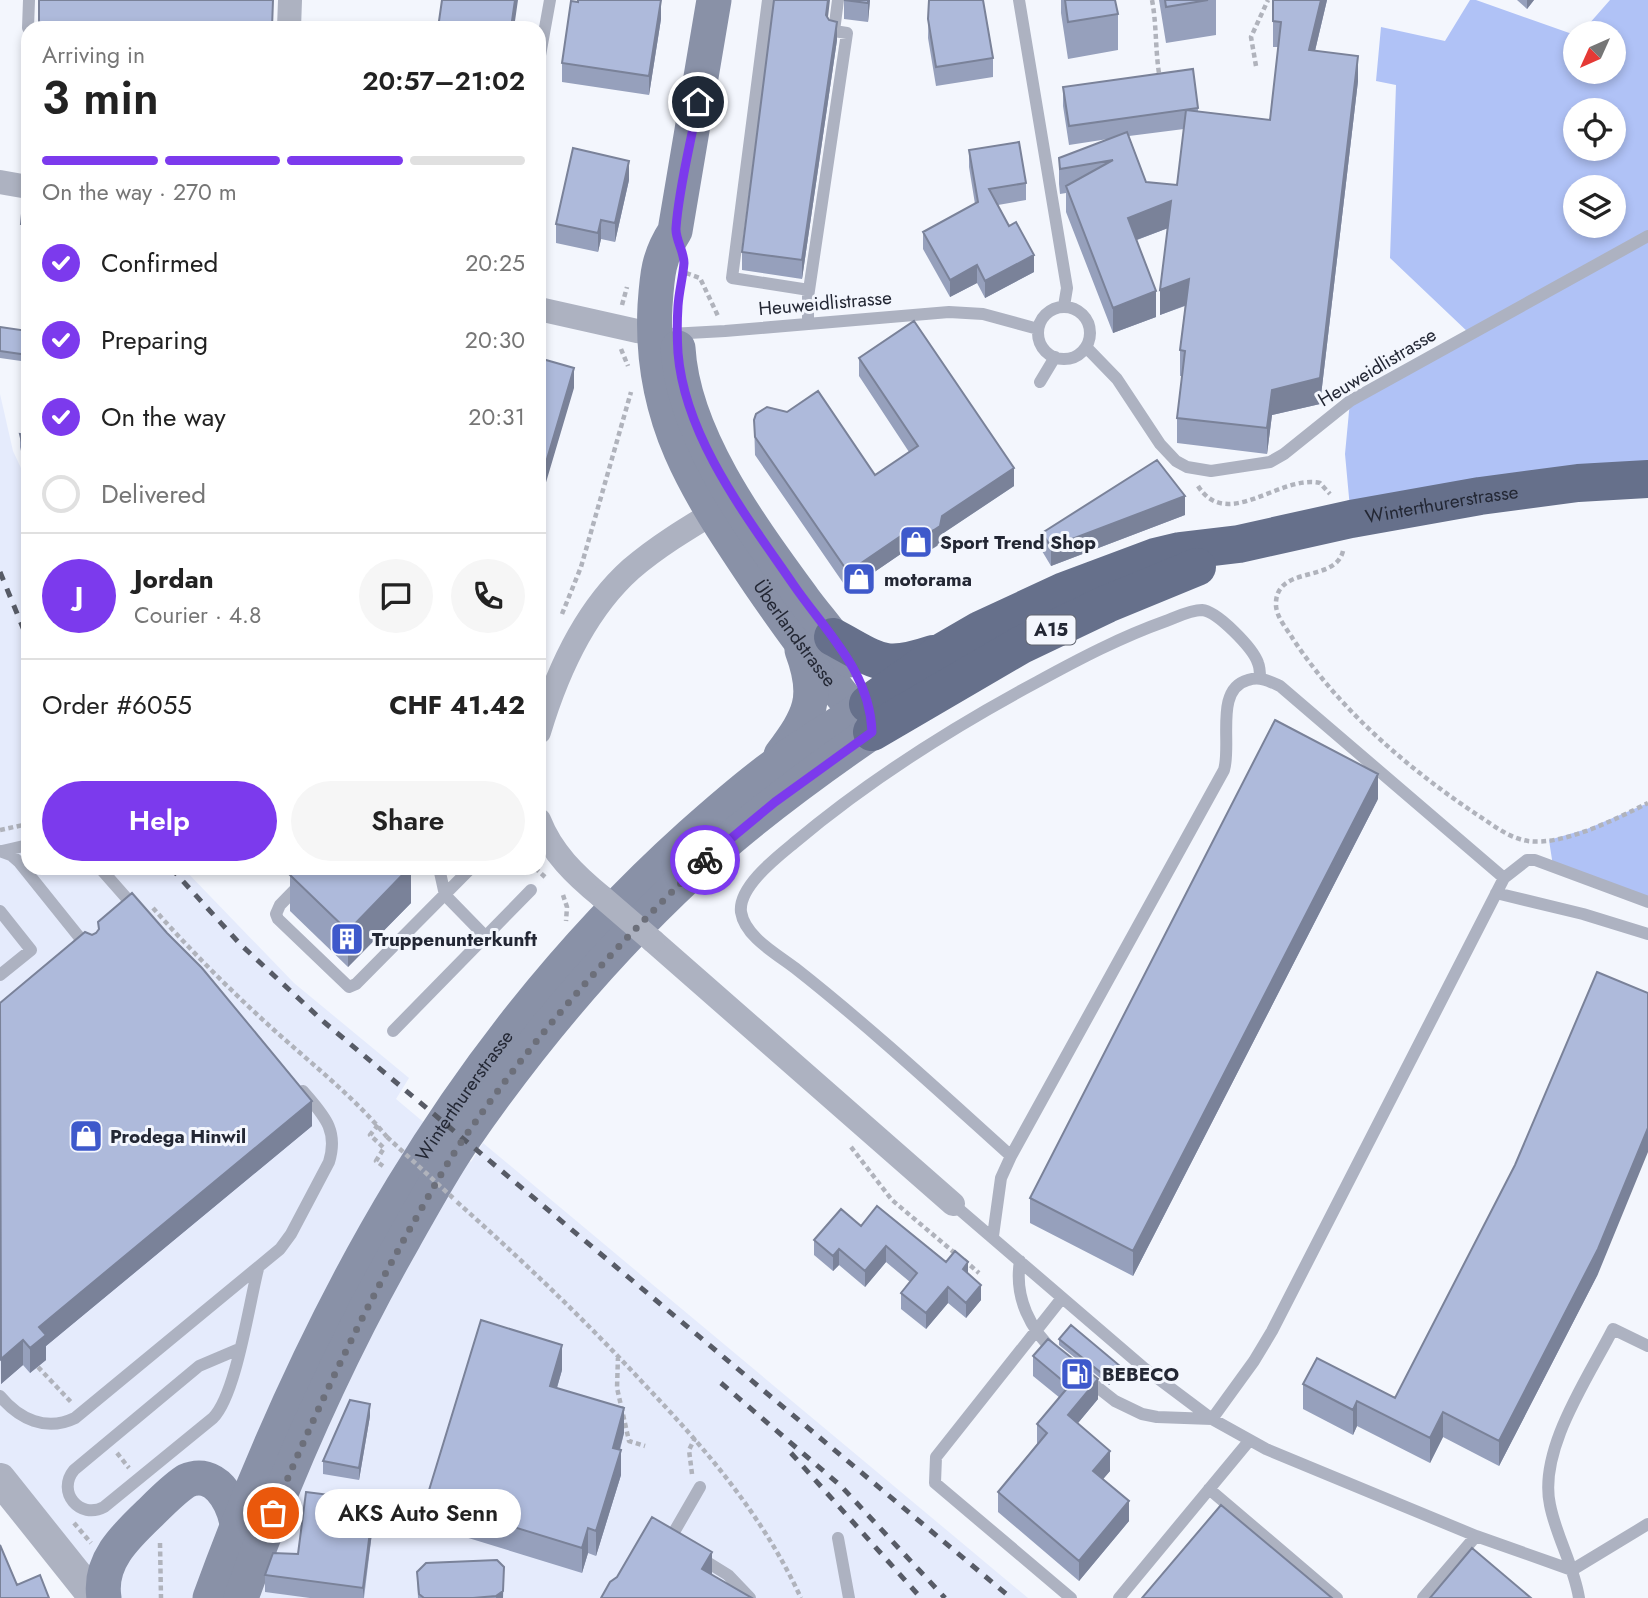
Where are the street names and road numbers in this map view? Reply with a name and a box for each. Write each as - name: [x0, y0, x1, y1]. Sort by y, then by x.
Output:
- street label: Heuweidlistrasse: [757, 284, 893, 322]
- street label: Heuweidlistrasse: [1313, 321, 1441, 413]
- street label: Winterthurerstrasse: [1363, 478, 1520, 530]
- street label: Überlandstrasse: [747, 574, 844, 692]
- road number: A15: [1026, 616, 1076, 644]
- street label: Winterthurerstrasse: [409, 1024, 519, 1166]

